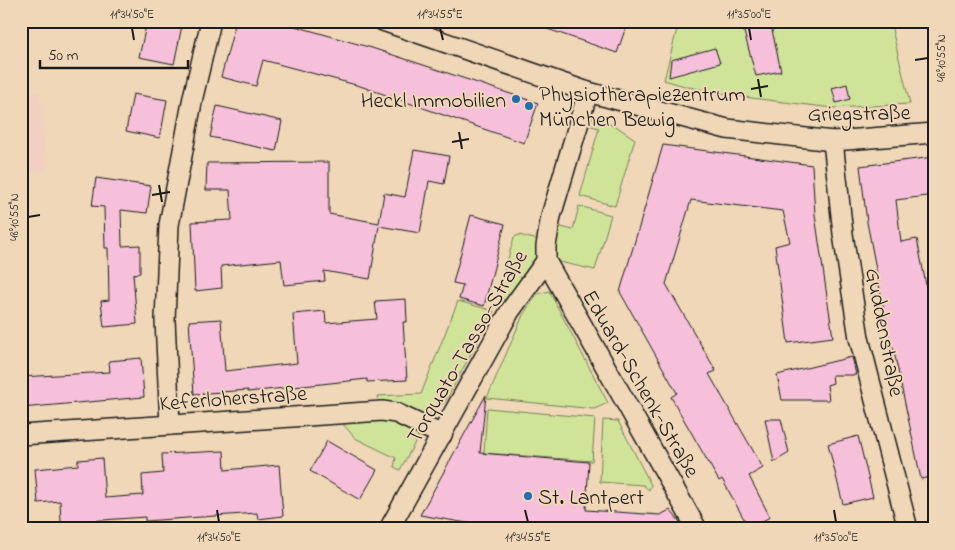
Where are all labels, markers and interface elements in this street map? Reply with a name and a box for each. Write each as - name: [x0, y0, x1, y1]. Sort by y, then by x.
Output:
- text: 11°34'50"E: [110, 6, 154, 24]
- text: 11°34'55"E: [417, 6, 463, 24]
- text: 11°35'00"E: [727, 6, 771, 24]
- text: 48°10'55"N: [933, 34, 951, 82]
- scale bar: [40, 38, 188, 70]
- text: 50 m: [48, 45, 79, 67]
- place label: Physiotherapiezentrum München Bewig: [539, 80, 746, 138]
- place label: Heckl Immobilien: [361, 86, 506, 118]
- marker: Heckl Immobilien: [510, 93, 522, 105]
- street label: Griegstraße: [807, 98, 911, 133]
- marker: Physiotherapiezentrum München Bewig: [523, 100, 535, 112]
- text: 48°10'55"N: [6, 193, 24, 241]
- street label: Torquato-Tasso-Straße: [400, 245, 537, 450]
- street label: Guddenstraße: [855, 266, 911, 400]
- street label: Eduard-Schenk-Straße: [573, 285, 706, 484]
- street label: Keferloherstraße: [158, 379, 308, 421]
- place label: St. Lantpert: [538, 483, 644, 515]
- marker: St. Lantpert: [522, 490, 534, 502]
- text: 11°34'50"E: [197, 529, 241, 547]
- text: 11°34'55"E: [505, 529, 551, 547]
- text: 11°35'00"E: [814, 529, 858, 547]

